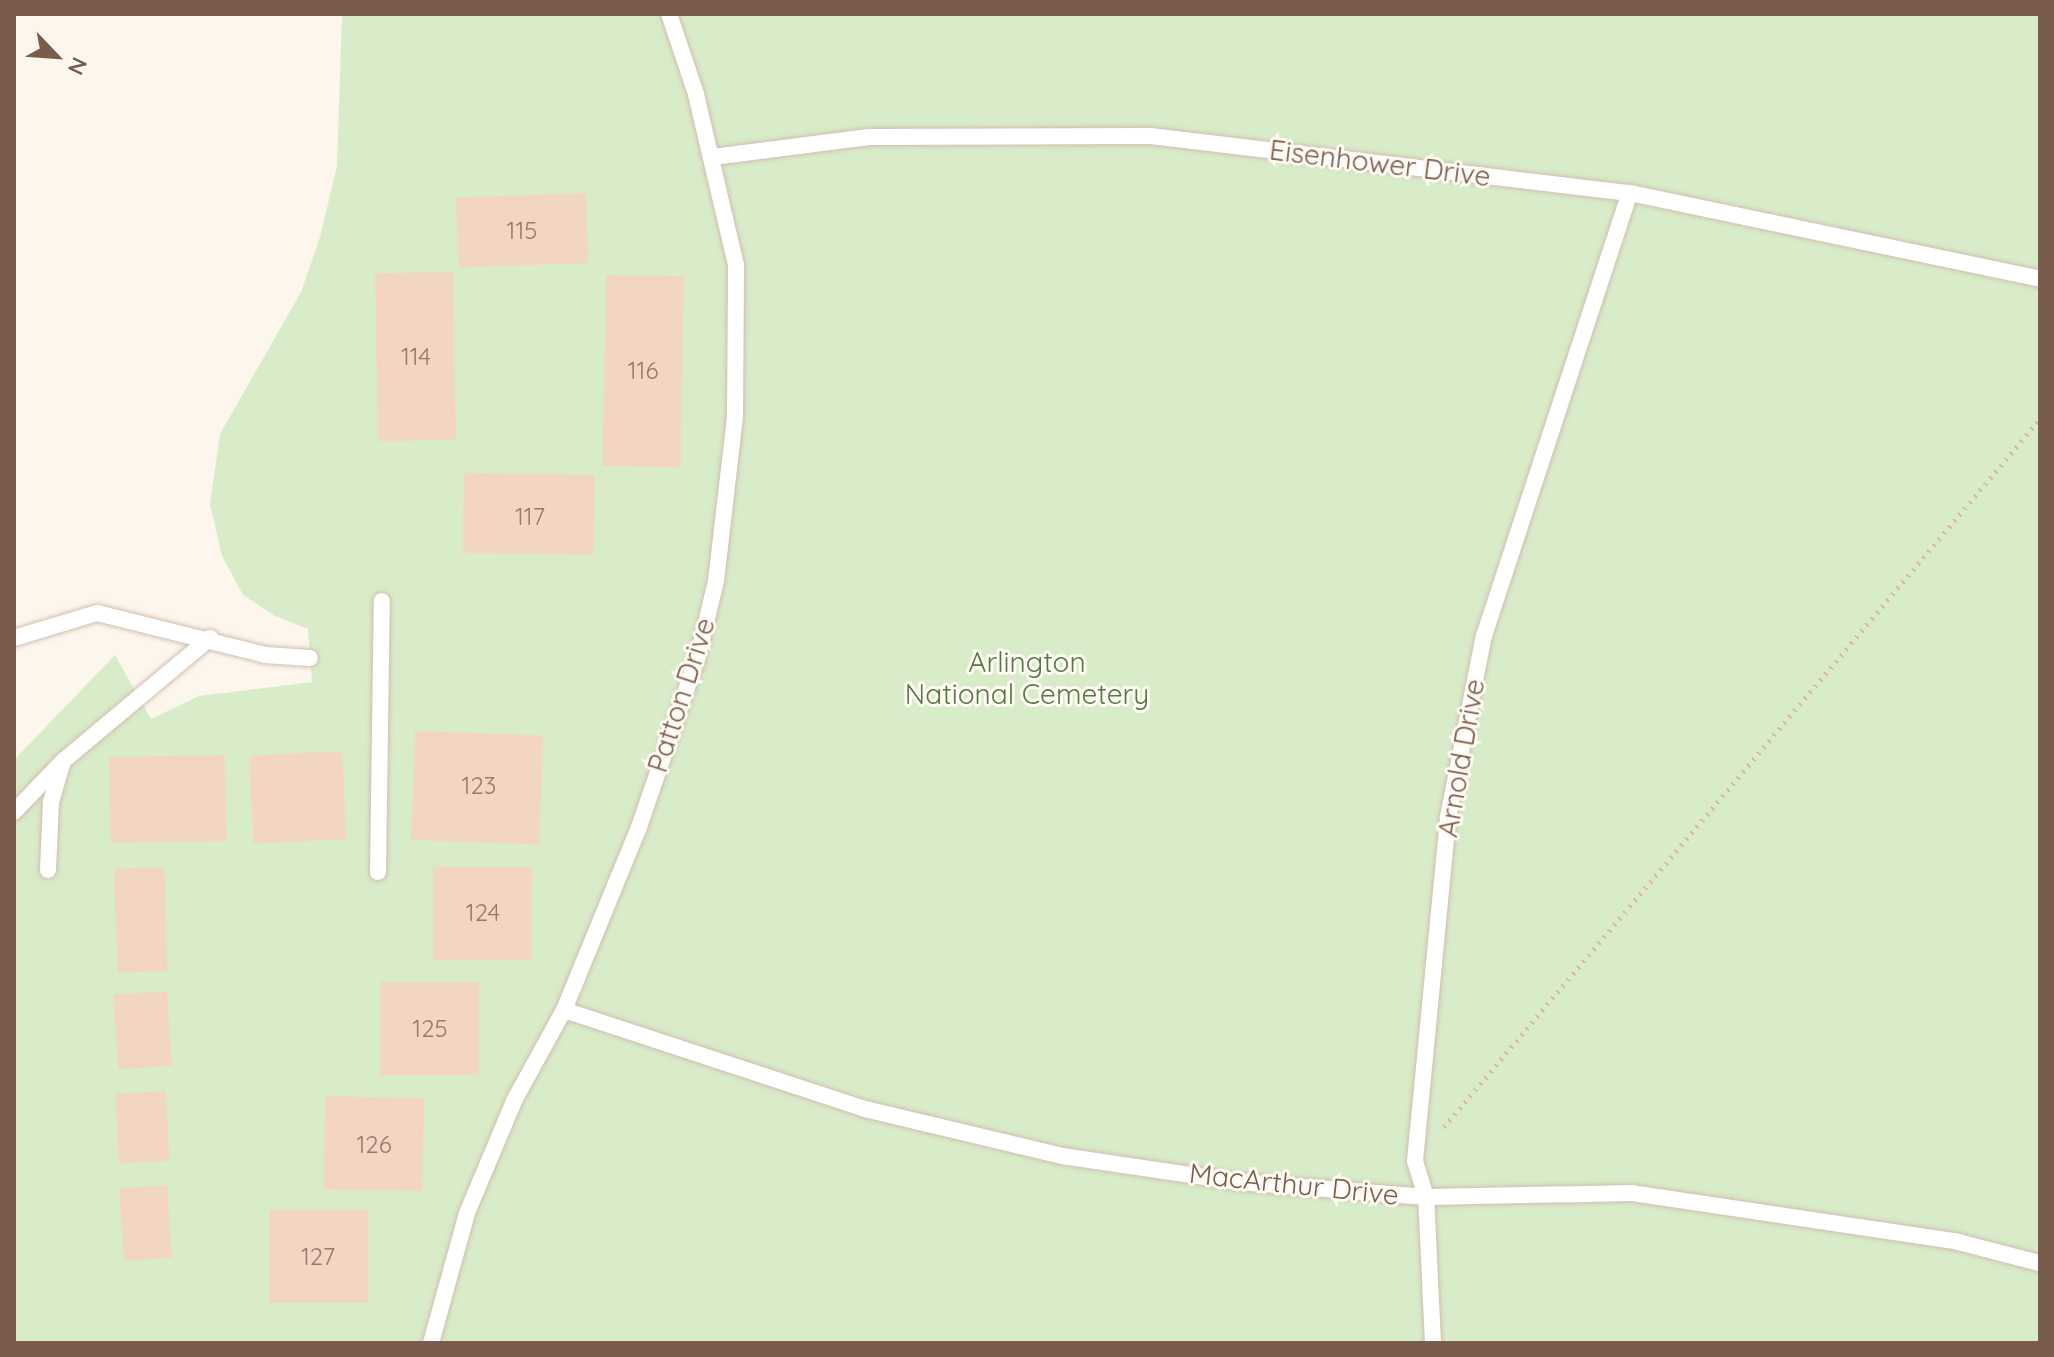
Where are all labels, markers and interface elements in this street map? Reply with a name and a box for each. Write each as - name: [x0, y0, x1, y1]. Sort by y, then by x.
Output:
- north arrow: [16, 16, 96, 96]
- text: N: [62, 53, 94, 79]
- street label: Eisenhower Drive: [1268, 133, 1492, 193]
- house number: 115: [507, 217, 537, 245]
- house number: 114: [401, 343, 431, 371]
- house number: 116: [628, 357, 658, 385]
- house number: 117: [515, 503, 545, 531]
- street label: Patton Drive: [640, 613, 722, 777]
- park label: Arlington National Cemetery: [905, 645, 1149, 711]
- street label: Arnold Drive: [1431, 676, 1491, 840]
- house number: 123: [462, 772, 496, 800]
- house number: 124: [466, 899, 500, 927]
- house number: 125: [412, 1015, 448, 1043]
- house number: 126: [356, 1131, 392, 1159]
- street label: MacArthur Drive: [1187, 1156, 1401, 1212]
- house number: 127: [301, 1243, 335, 1271]

